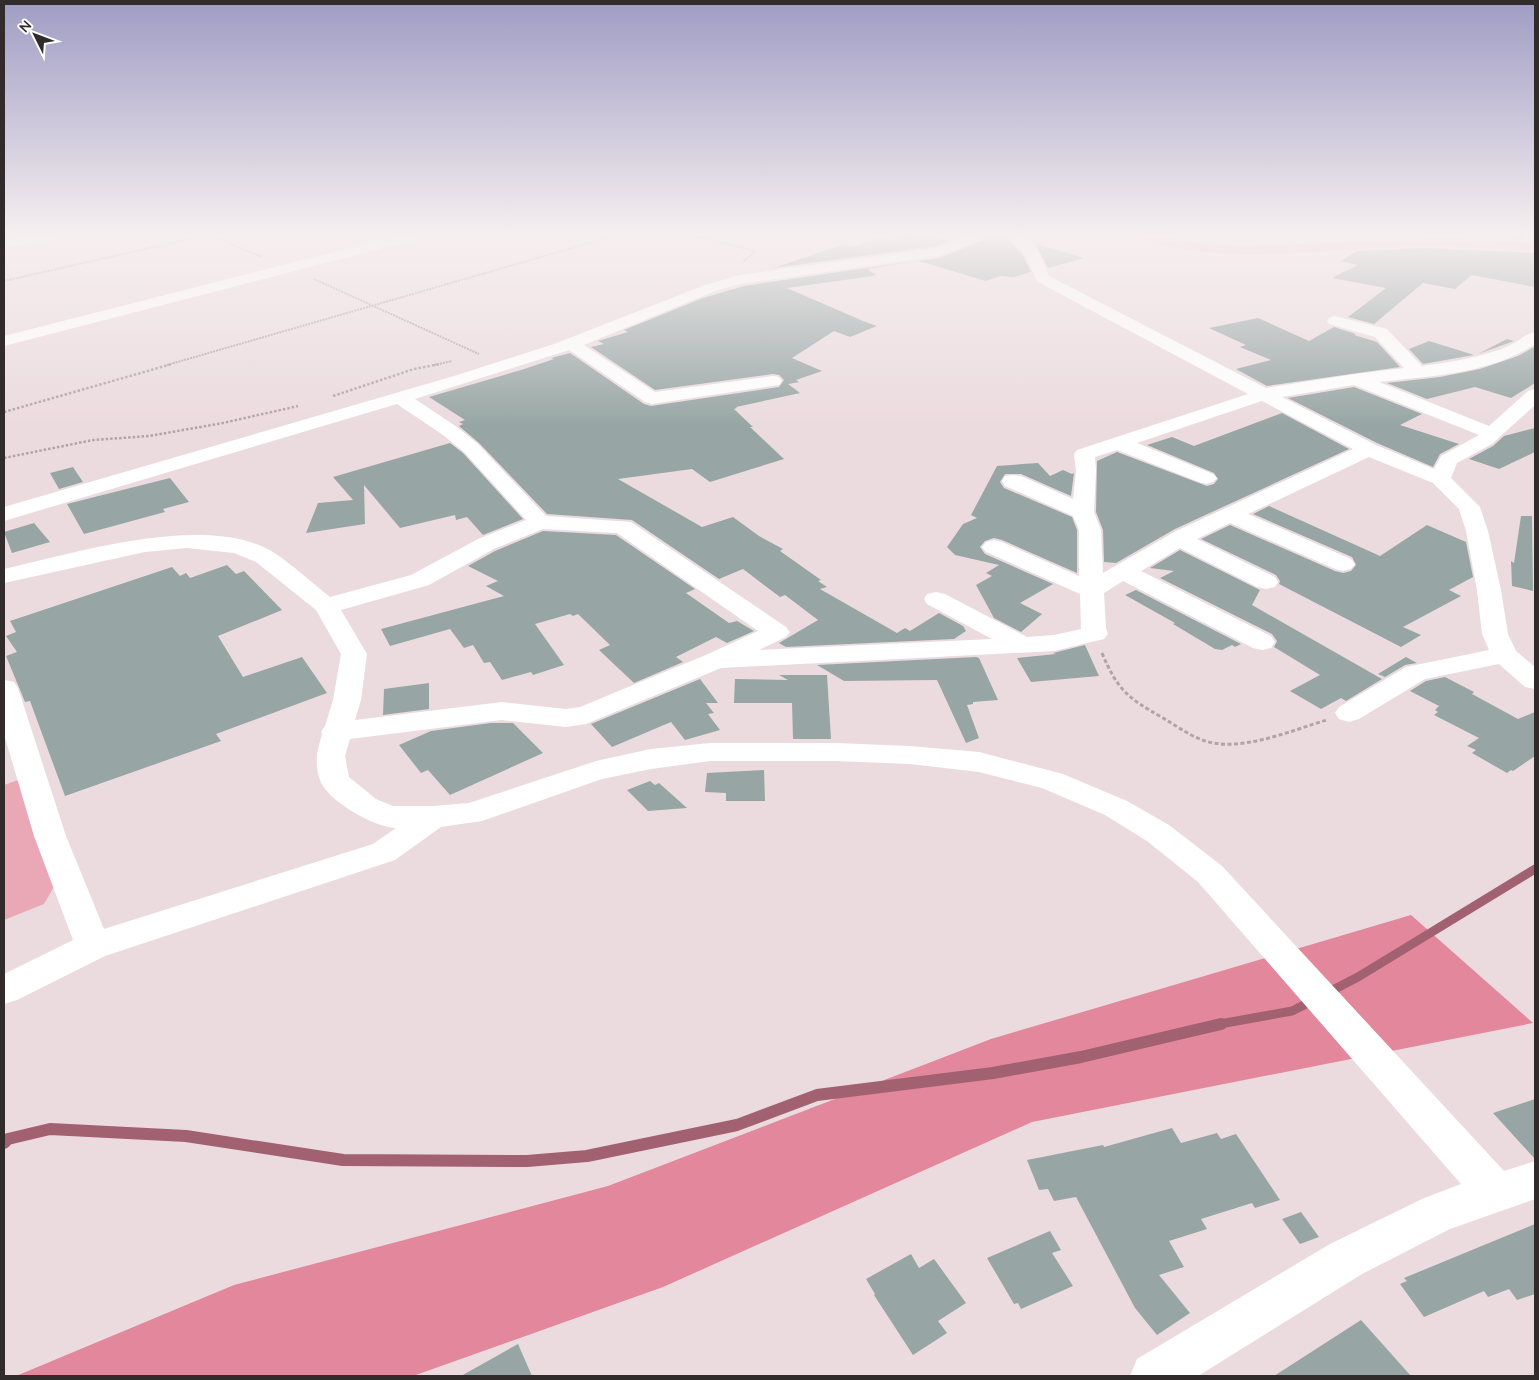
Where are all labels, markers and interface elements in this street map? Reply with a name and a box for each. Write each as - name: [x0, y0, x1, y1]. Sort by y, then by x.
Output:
- north arrow: [10, 10, 60, 60]
- text: N: [15, 16, 35, 36]

